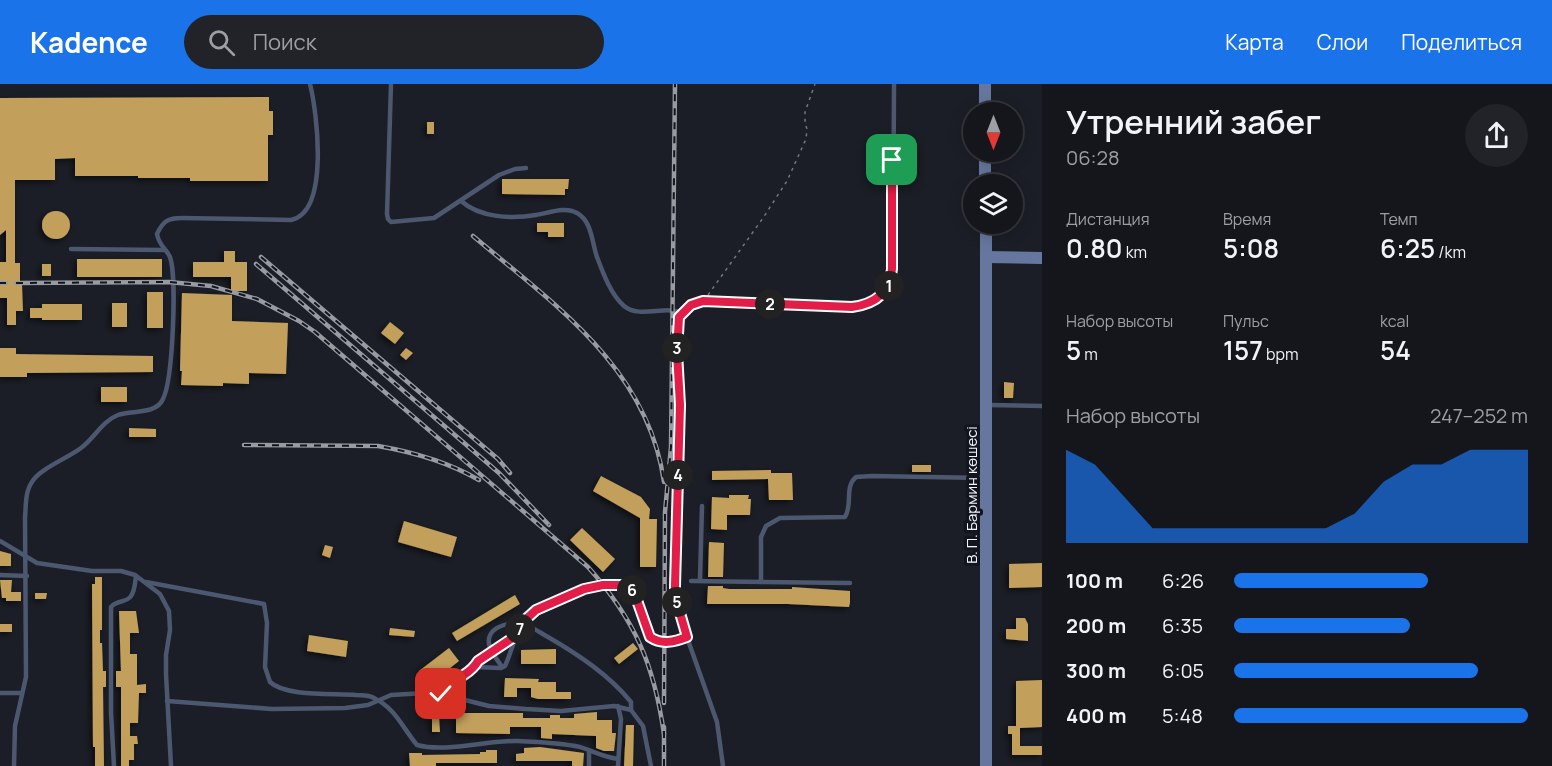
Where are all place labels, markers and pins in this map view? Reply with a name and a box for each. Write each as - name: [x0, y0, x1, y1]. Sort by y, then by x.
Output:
- pin: [866, 134, 917, 185]
- pin: 1: [874, 271, 904, 301]
- pin: 2: [755, 289, 785, 319]
- pin: 3: [662, 333, 692, 363]
- pin: 4: [663, 460, 693, 490]
- pin: 6: [617, 575, 647, 605]
- pin: 5: [662, 587, 692, 617]
- pin: 7: [505, 614, 535, 644]
- pin: [415, 668, 466, 719]

